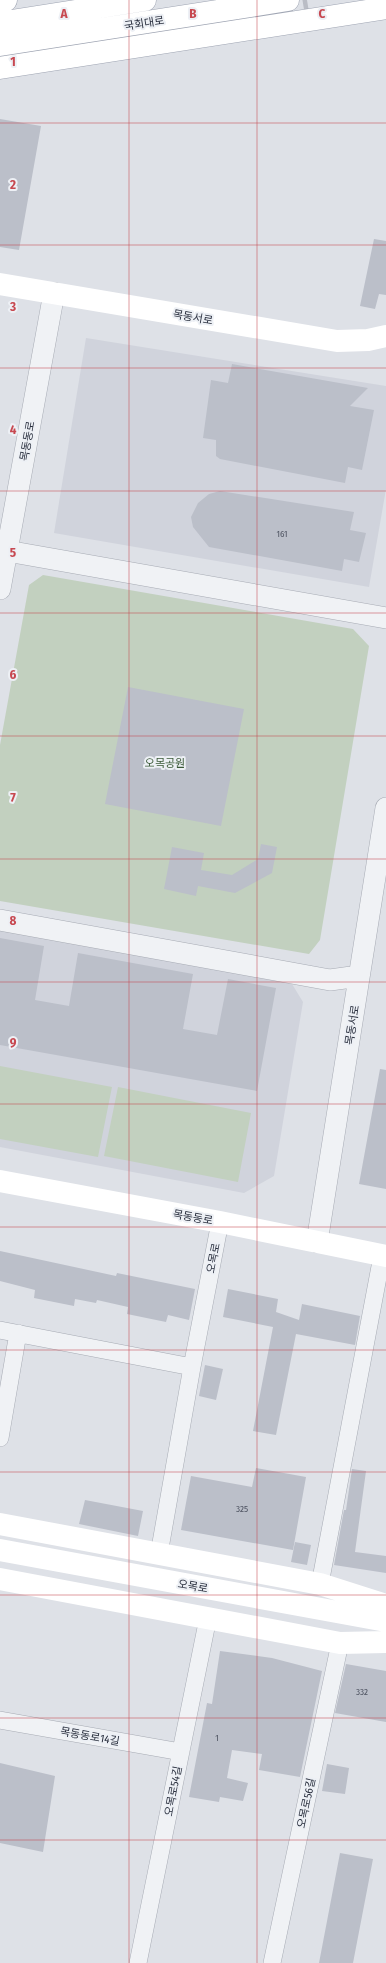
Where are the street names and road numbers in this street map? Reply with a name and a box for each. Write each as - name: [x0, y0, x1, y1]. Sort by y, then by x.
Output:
- street label: 국회대로: [123, 14, 165, 33]
- street label: 목동서로: [172, 308, 214, 327]
- street label: 목동동로: [18, 420, 37, 462]
- street label: 목동서로: [343, 1004, 362, 1046]
- street label: 목동동로: [172, 1208, 214, 1227]
- street label: 오목로: [204, 1242, 223, 1274]
- street label: 오목로: [177, 1577, 209, 1596]
- street label: 목동동로14길: [59, 1725, 121, 1748]
- street label: 오목로54길: [162, 1765, 185, 1817]
- street label: 오목로56길: [295, 1777, 318, 1829]

